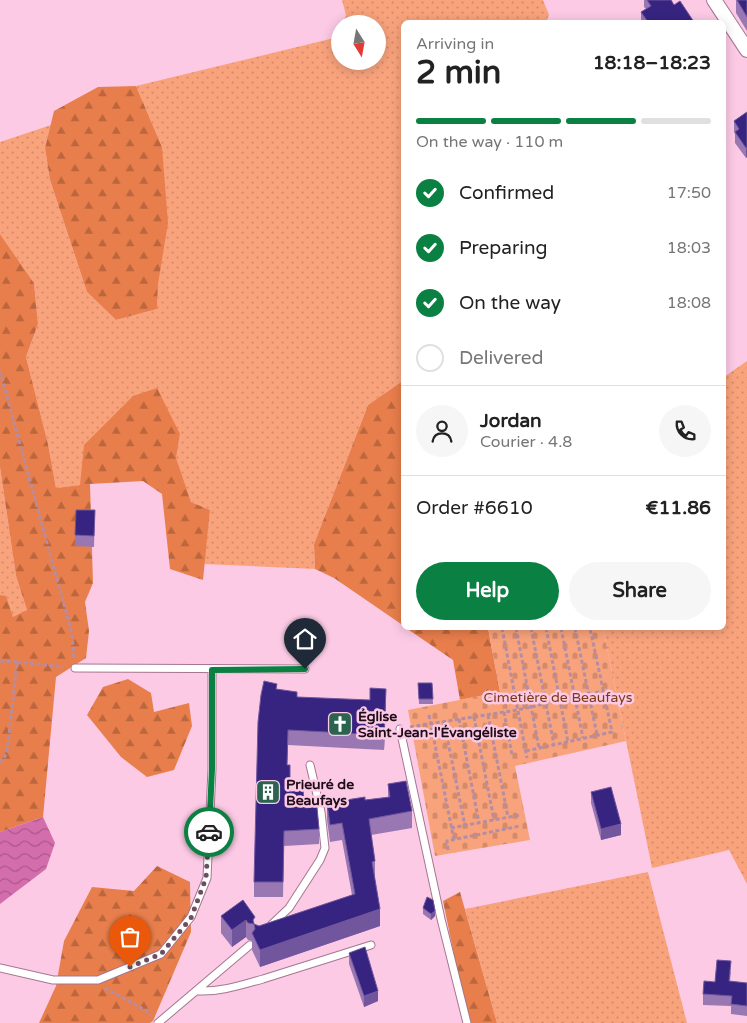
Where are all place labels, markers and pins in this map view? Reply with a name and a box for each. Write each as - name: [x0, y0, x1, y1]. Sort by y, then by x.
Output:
- pin: [284, 618, 326, 669]
- place label: Église Saint-Jean-l'Évangéliste: [358, 708, 517, 741]
- church icon: Église Saint-Jean-l'Évangéliste: [327, 711, 353, 737]
- place label: Prieuré de Beaufays: [286, 776, 354, 809]
- building icon: Prieuré de Beaufays: [255, 779, 281, 805]
- pin: [109, 916, 151, 967]

